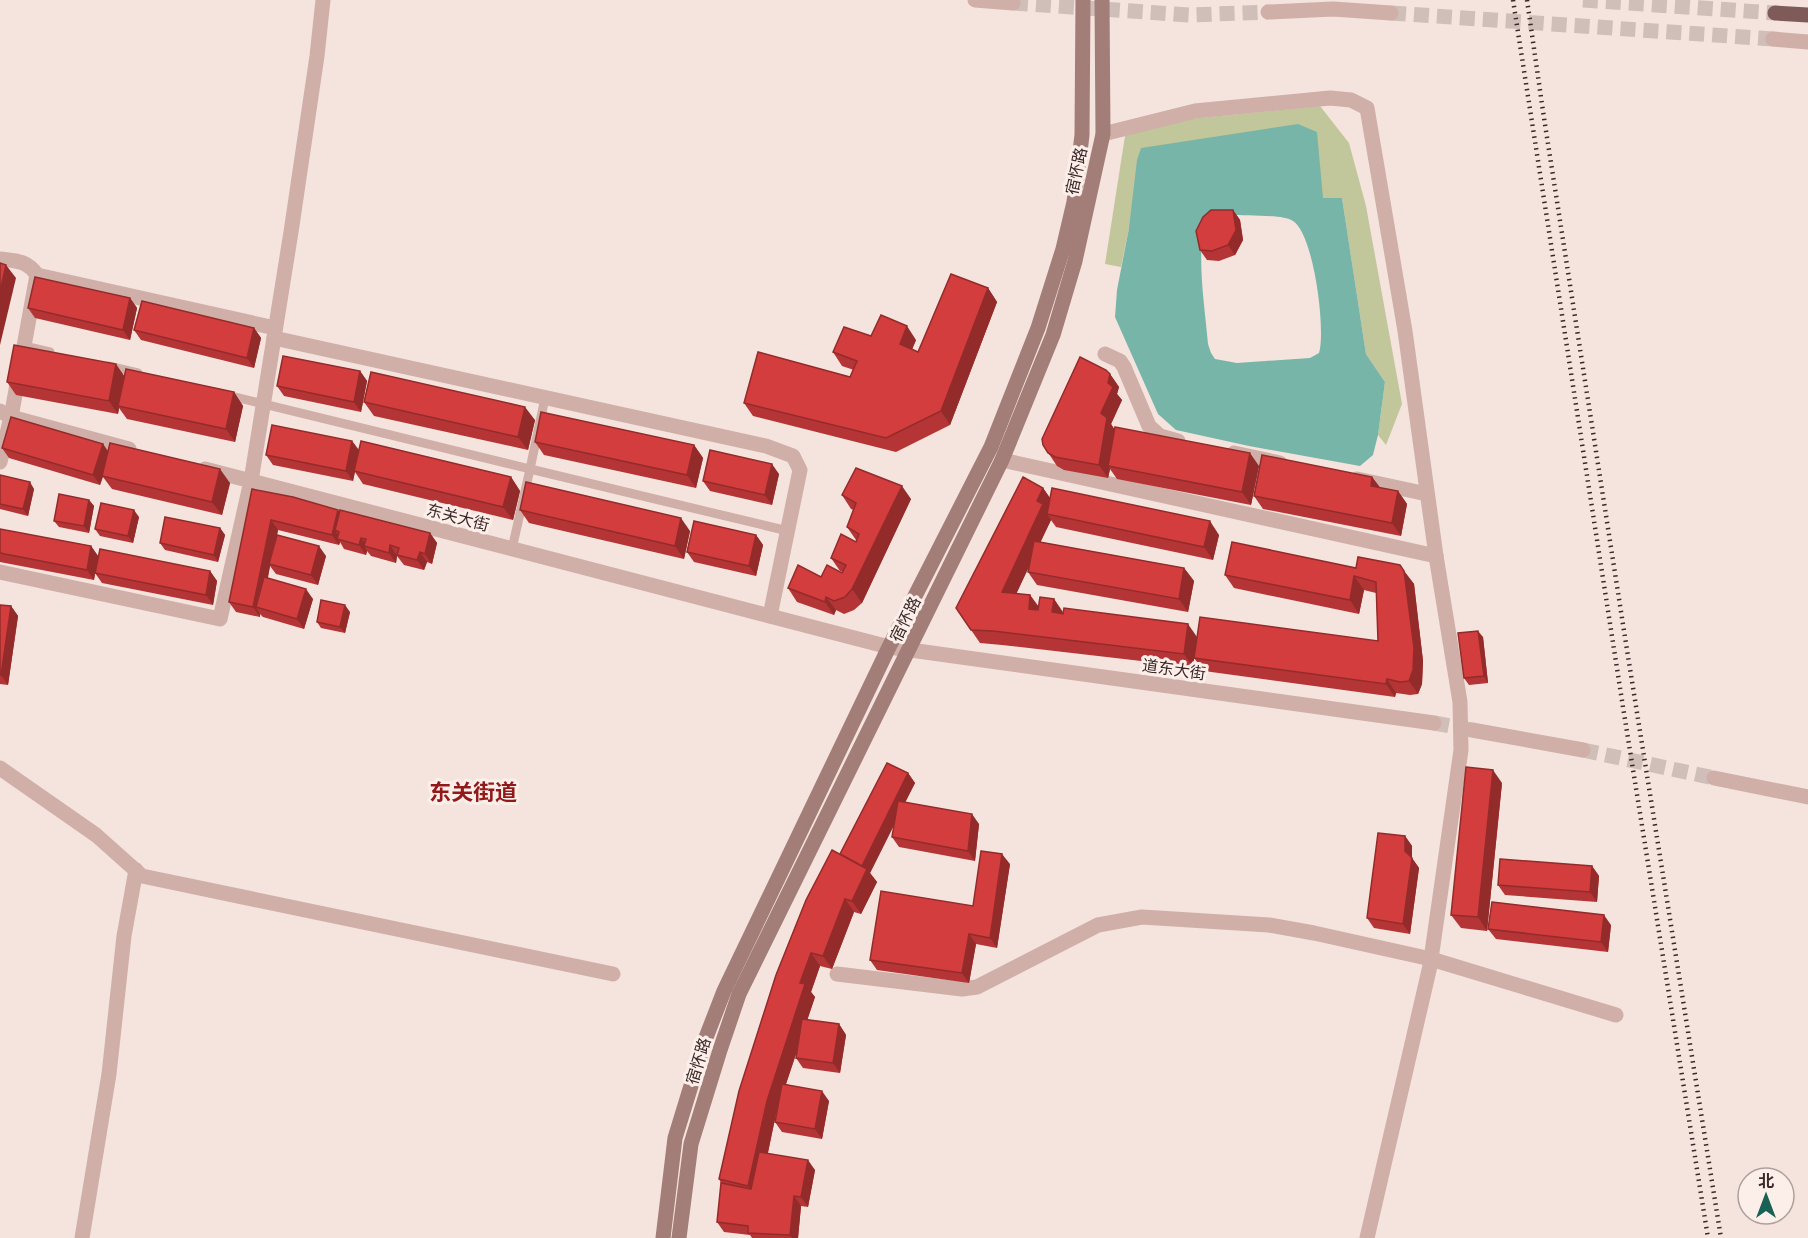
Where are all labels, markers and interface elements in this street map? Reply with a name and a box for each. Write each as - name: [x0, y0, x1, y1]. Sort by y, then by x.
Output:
- street label: 宿怀路: [1061, 145, 1091, 197]
- street label: 东关大街: [424, 499, 492, 535]
- street label: 宿怀路: [885, 593, 925, 645]
- street label: 道东大街: [1141, 655, 1207, 683]
- district label: 东关街道: [429, 778, 517, 806]
- street label: 宿怀路: [681, 1035, 715, 1087]
- north arrow: [1736, 1166, 1796, 1226]
- text: 北: [1758, 1171, 1774, 1191]

